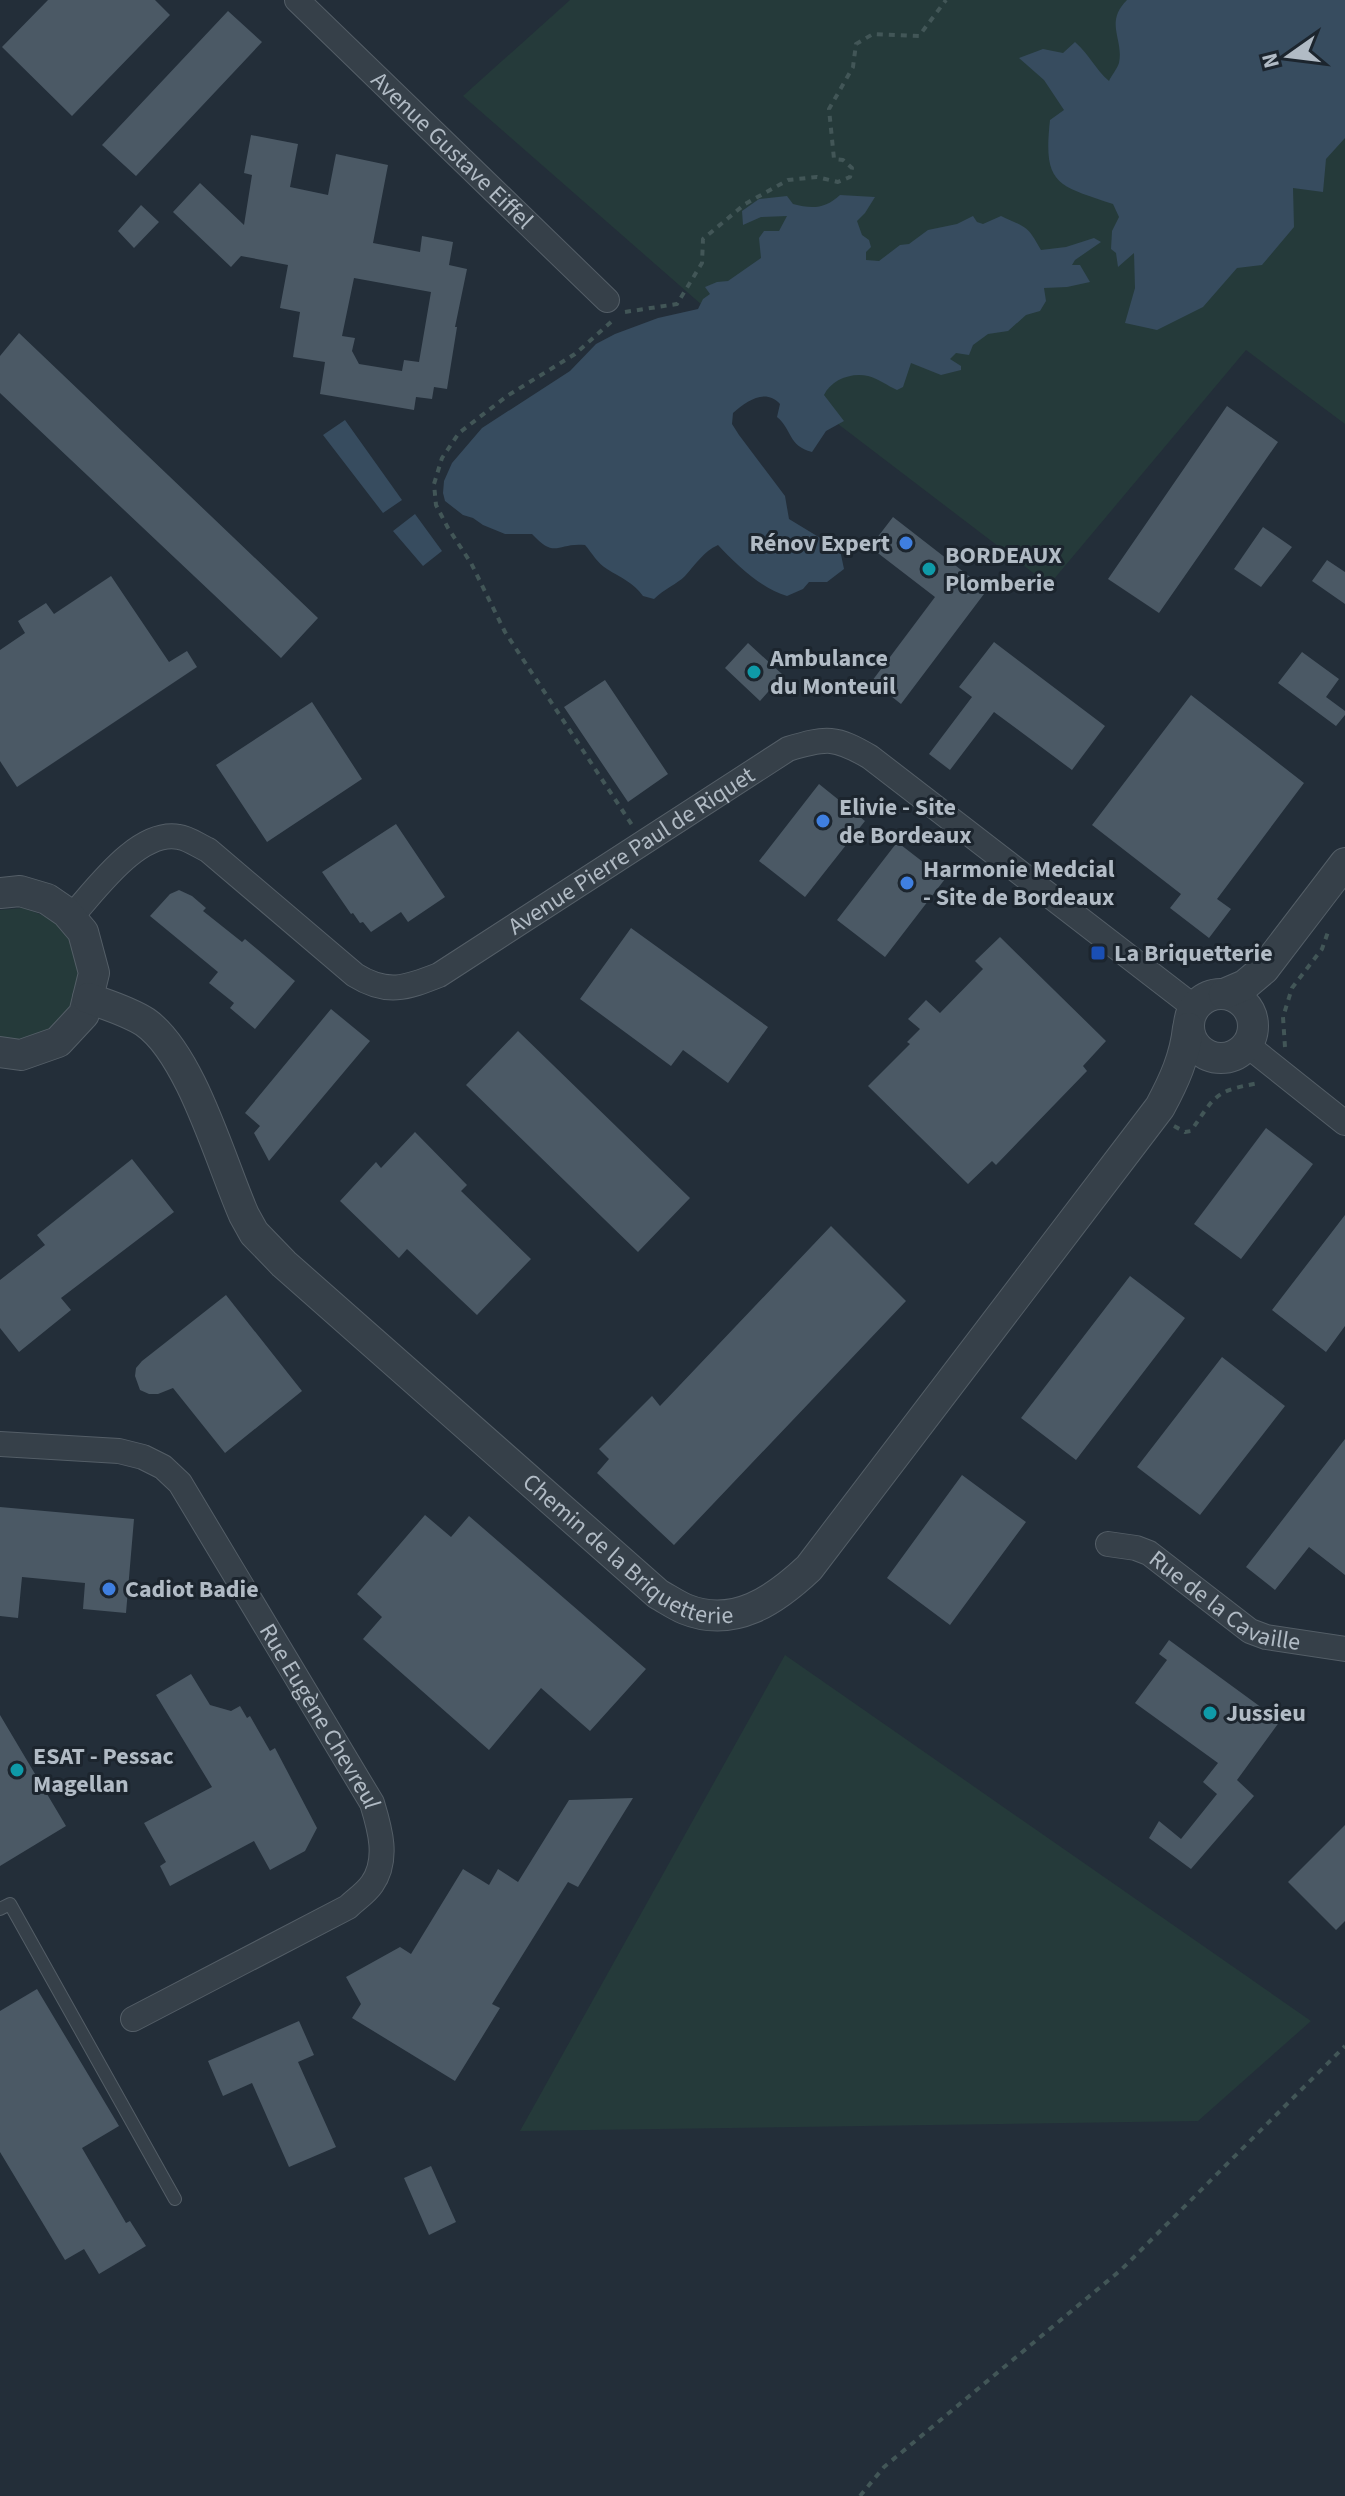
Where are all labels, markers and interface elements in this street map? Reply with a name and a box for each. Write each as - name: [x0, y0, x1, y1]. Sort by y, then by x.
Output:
- north arrow: [1249, 16, 1329, 96]
- text: N: [1253, 50, 1288, 72]
- street label: Avenue Gustave Eiffel: [363, 63, 541, 237]
- place label: Rénov Expert: [750, 526, 890, 561]
- marker: Rénov Expert: [897, 534, 915, 552]
- place label: BORDEAUX Plomberie: [945, 538, 1062, 601]
- marker: BORDEAUX Plomberie: [920, 560, 938, 578]
- place label: Ambulance du Monteuil: [769, 641, 896, 704]
- marker: Ambulance du Monteuil: [745, 663, 763, 681]
- street label: Avenue Pierre Paul de Riquet: [501, 758, 761, 943]
- place label: Elivie - Site de Bordeaux: [839, 790, 972, 853]
- marker: Elivie - Site de Bordeaux: [814, 812, 832, 830]
- place label: Harmonie Medcial - Site de Bordeaux: [923, 852, 1115, 915]
- marker: Harmonie Medcial - Site de Bordeaux: [898, 874, 916, 892]
- place label: La Briquetterie: [1114, 936, 1273, 971]
- marker: La Briquetterie: [1089, 944, 1107, 962]
- street label: Chemin de la Briquetterie: [515, 1465, 735, 1633]
- street label: Rue de la Cavaille: [1142, 1542, 1303, 1660]
- place label: Cadiot Badie: [125, 1572, 259, 1607]
- marker: Cadiot Badie: [100, 1580, 118, 1598]
- street label: Rue Eugène Chevreul: [251, 1617, 390, 1813]
- place label: Jussieu: [1226, 1696, 1306, 1731]
- marker: Jussieu: [1201, 1704, 1219, 1722]
- place label: ESAT - Pessac Magellan: [33, 1739, 174, 1802]
- marker: ESAT - Pessac Magellan: [8, 1761, 26, 1779]

